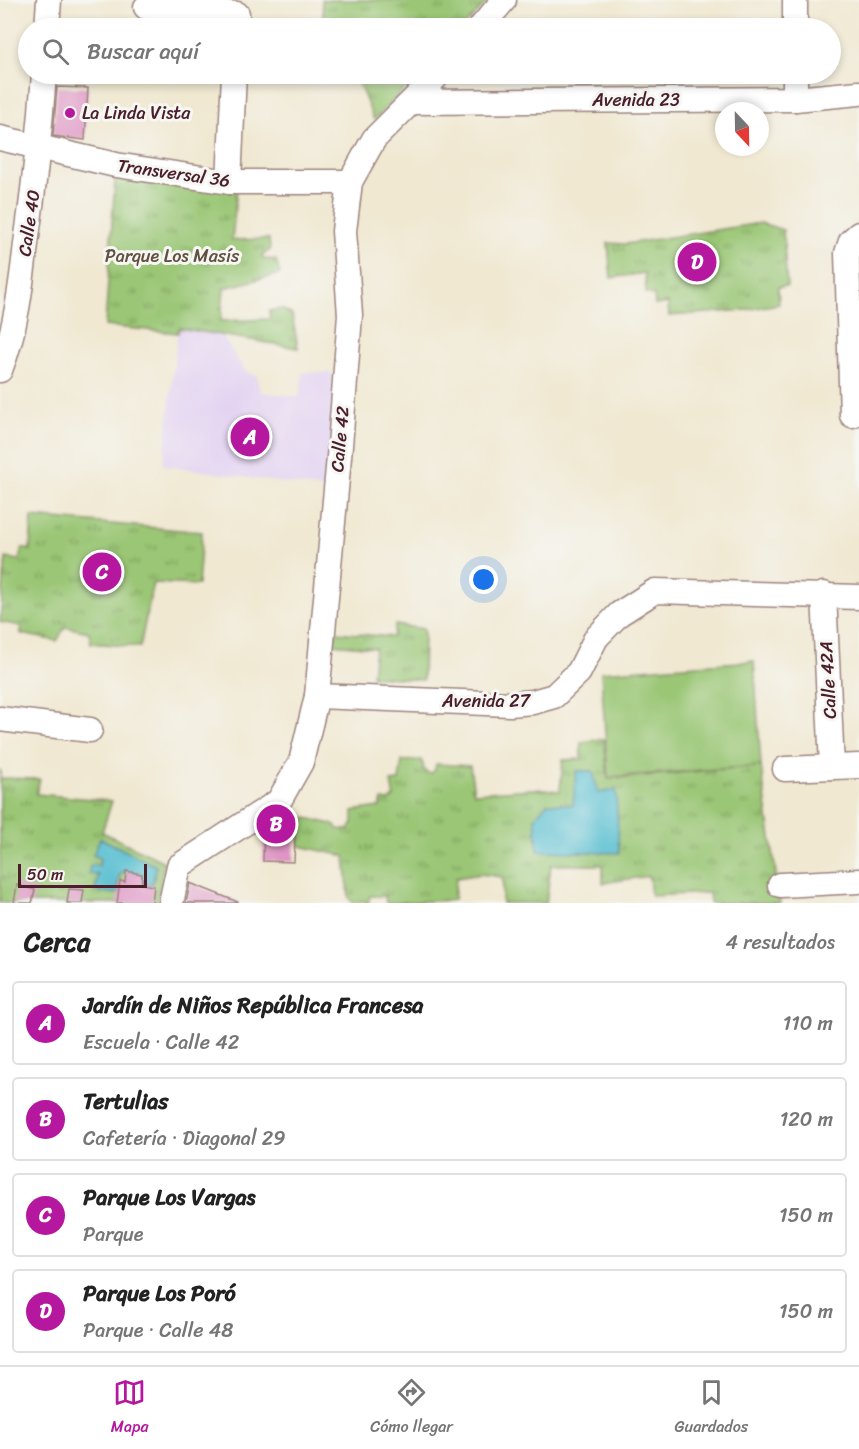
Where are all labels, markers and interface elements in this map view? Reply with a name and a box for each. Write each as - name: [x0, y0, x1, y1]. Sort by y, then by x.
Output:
- search box: [18, 18, 841, 84]
- text: Buscar aquí: [87, 32, 199, 71]
- icon: search: [39, 35, 72, 68]
- street label: Avenida 23: [591, 84, 680, 116]
- place label: La Linda Vista: [82, 97, 191, 129]
- north arrow: [715, 102, 769, 156]
- marker: La Linda Vista: [63, 106, 77, 120]
- street label: Transversal 36: [116, 149, 232, 197]
- street label: Calle 40: [8, 188, 50, 258]
- park label: Parque Los Masís: [105, 240, 240, 272]
- pin: D: [678, 240, 716, 284]
- street label: Calle 42: [321, 405, 359, 473]
- pin: A: [230, 414, 270, 460]
- pin: C: [82, 550, 122, 594]
- your location: [469, 565, 498, 594]
- street label: Calle 42A: [810, 640, 846, 720]
- street label: Avenida 27: [441, 685, 532, 717]
- pin: B: [256, 802, 296, 846]
- text: 50 m: [27, 860, 63, 889]
- scale bar: [18, 861, 147, 888]
- text: Cerca: [24, 919, 90, 965]
- text: 4 resultados: [726, 925, 835, 960]
- text: Jardín de Niños República Francesa: [83, 986, 423, 1025]
- text: A: [39, 1006, 52, 1041]
- text: 110 m: [783, 1006, 833, 1041]
- text: Escuela · Calle 42: [83, 1025, 239, 1060]
- text: Tertulias: [83, 1082, 169, 1121]
- text: B: [39, 1102, 52, 1137]
- text: 120 m: [780, 1102, 833, 1137]
- text: Cafetería · Diagonal 29: [83, 1121, 286, 1156]
- text: Parque Los Vargas: [83, 1178, 256, 1217]
- text: C: [39, 1198, 52, 1233]
- text: 150 m: [779, 1198, 833, 1233]
- text: Parque: [83, 1217, 143, 1252]
- text: Parque Los Poró: [83, 1274, 236, 1313]
- text: D: [40, 1294, 51, 1329]
- text: 150 m: [779, 1294, 833, 1329]
- text: Parque · Calle 48: [83, 1313, 233, 1348]
- tab: Mapa: [111, 1376, 148, 1441]
- tab: Cómo llegar: [370, 1376, 453, 1441]
- tab: Guardados: [675, 1376, 748, 1441]

